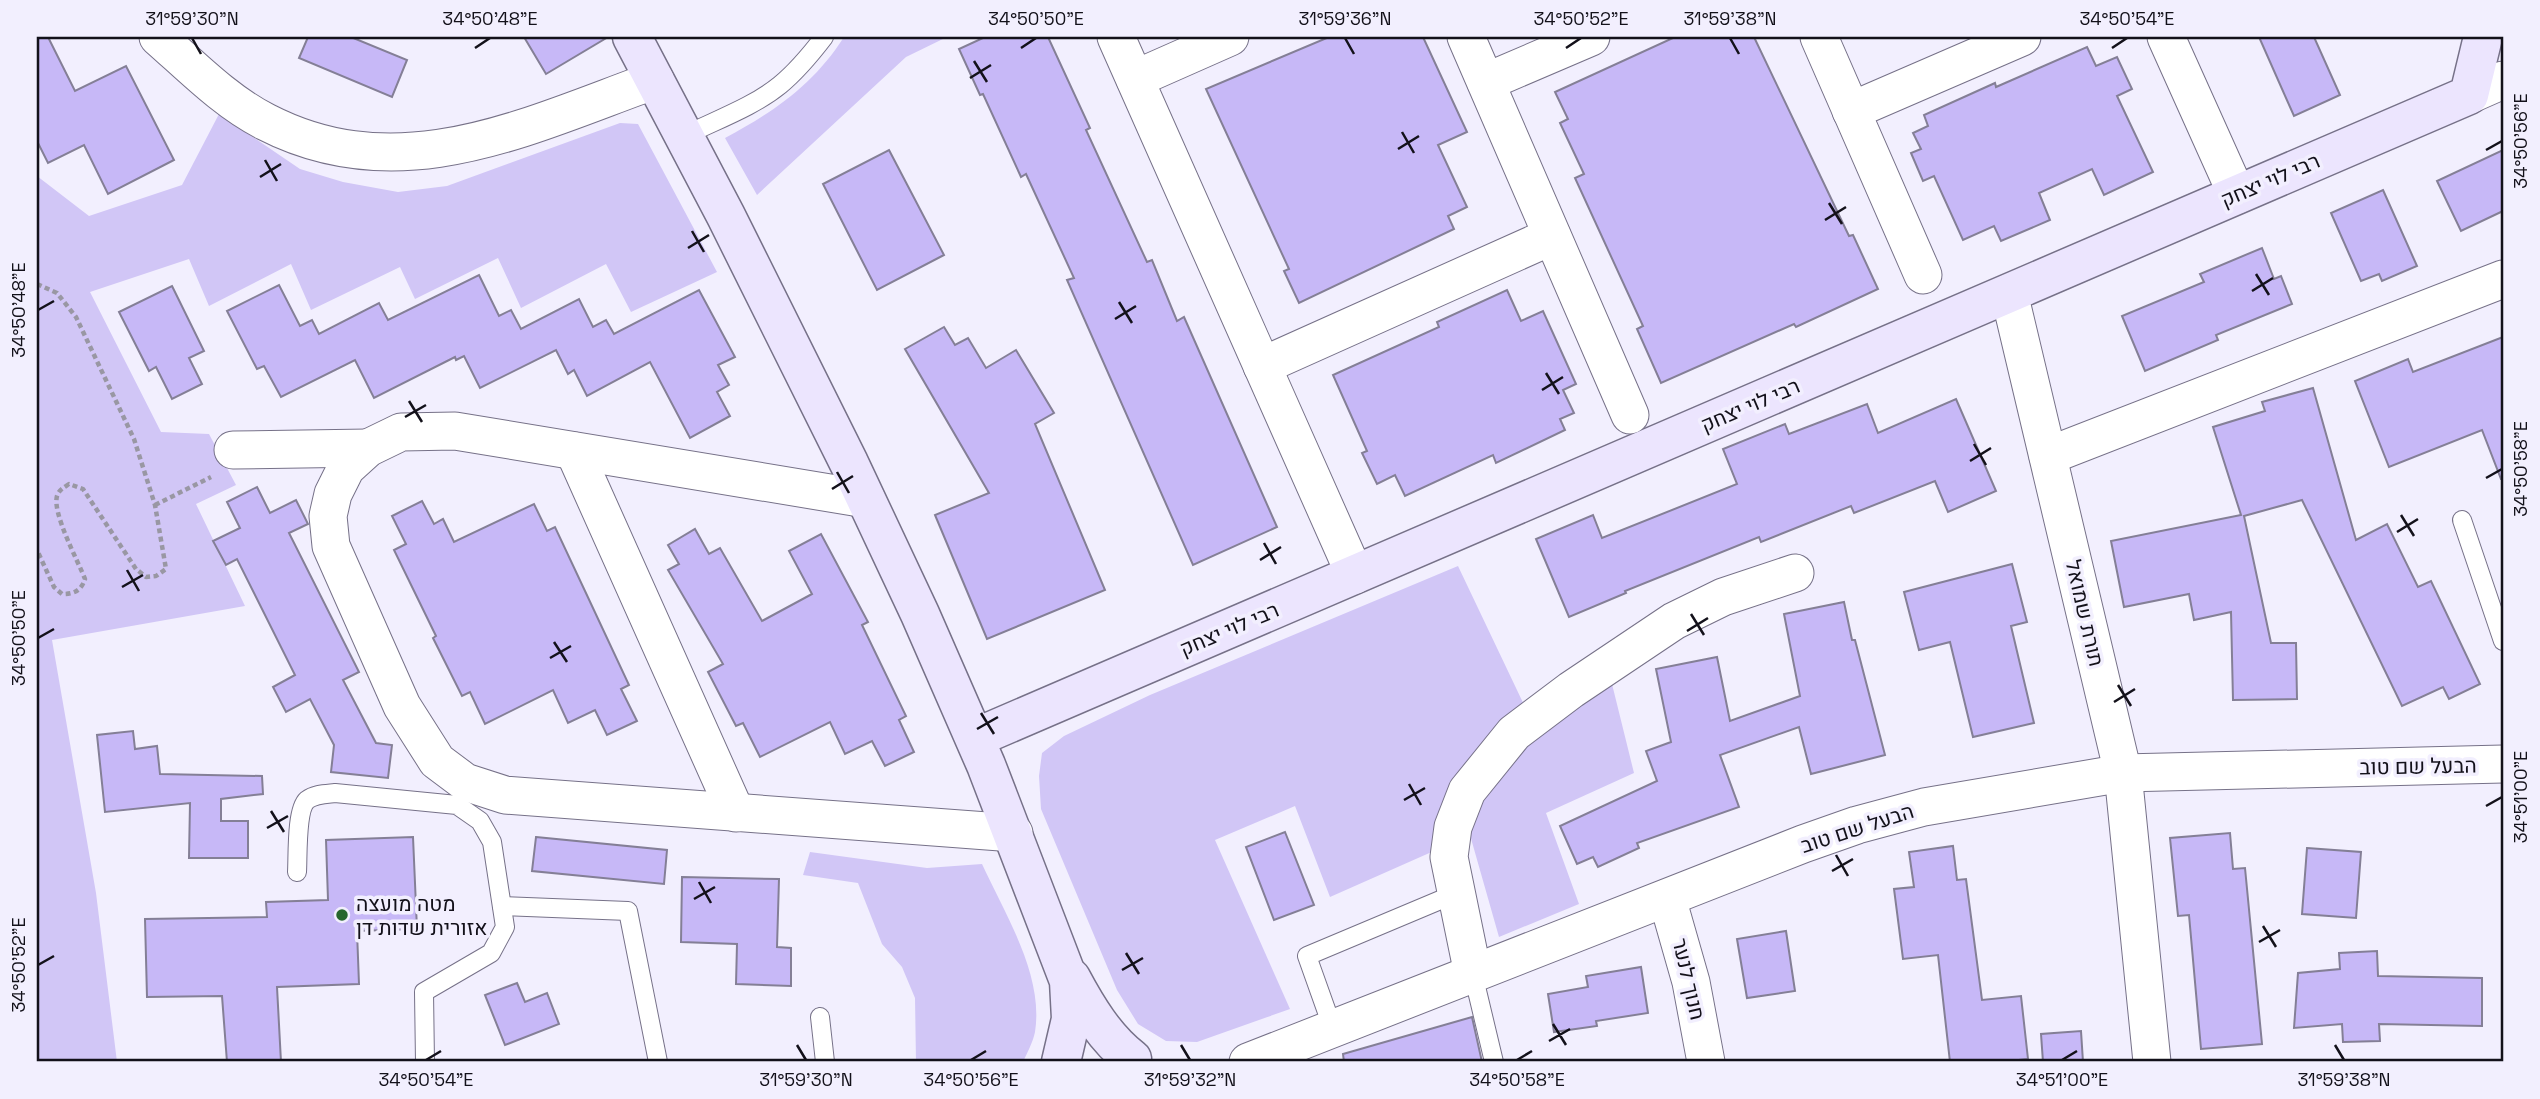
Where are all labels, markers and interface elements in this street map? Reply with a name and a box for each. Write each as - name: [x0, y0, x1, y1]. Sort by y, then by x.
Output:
- text: 31°59'30"N: [145, 7, 239, 30]
- text: 34°50'48"E: [442, 7, 538, 30]
- text: 34°50'50"E: [988, 7, 1084, 30]
- text: 31°59'36"N: [1299, 7, 1391, 30]
- text: 34°50'52"E: [1533, 7, 1629, 30]
- text: 31°59'38"N: [1684, 7, 1777, 30]
- text: 34°50'54"E: [2080, 7, 2175, 30]
- text: 34°50'56"E: [2509, 93, 2532, 189]
- street label: רבי לוי יצחק: [2216, 147, 2324, 213]
- text: 34°50'48"E: [7, 262, 30, 358]
- street label: רבי לוי יצחק: [1696, 372, 1804, 438]
- text: 34°50'58"E: [2509, 421, 2532, 517]
- street label: תורת שמואל: [2060, 557, 2110, 669]
- text: 34°50'50"E: [7, 590, 30, 686]
- street label: רבי לוי יצחק: [1175, 596, 1283, 662]
- street label: הבעל שם טוב: [2359, 751, 2477, 781]
- text: 34°51'00"E: [2509, 751, 2532, 843]
- street label: הבעל שם טוב: [1797, 797, 1917, 859]
- place label: מטה מועצה אזורית שדות דן: [356, 890, 488, 941]
- marker: מטה מועצה אזורית שדות דן: [334, 907, 350, 923]
- text: 34°50'52"E: [7, 917, 30, 1013]
- street label: חנוך לנער: [1666, 935, 1712, 1023]
- text: 34°50'54"E: [379, 1068, 474, 1091]
- text: 31°59'30"N: [759, 1068, 853, 1091]
- text: 34°50'56"E: [923, 1068, 1019, 1091]
- text: 31°59'32"N: [1144, 1068, 1236, 1091]
- text: 34°50'58"E: [1469, 1068, 1565, 1091]
- text: 34°51'00"E: [2016, 1068, 2108, 1091]
- text: 31°59'38"N: [2298, 1068, 2391, 1091]

